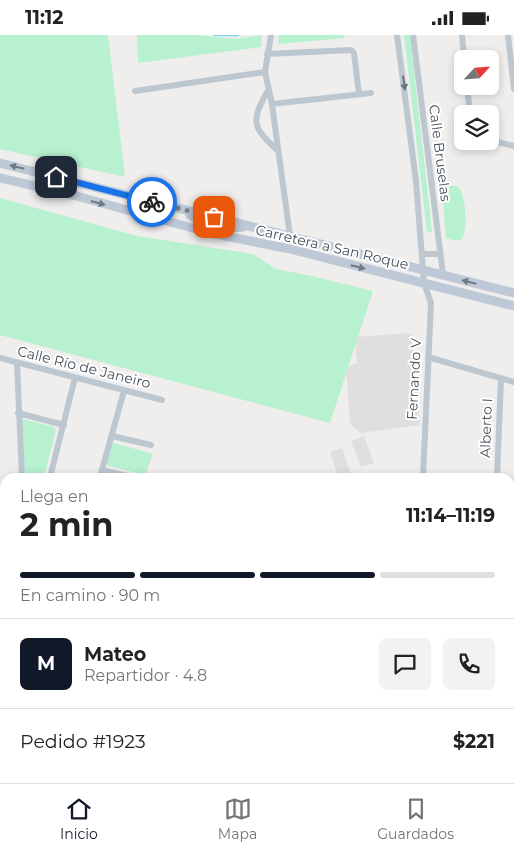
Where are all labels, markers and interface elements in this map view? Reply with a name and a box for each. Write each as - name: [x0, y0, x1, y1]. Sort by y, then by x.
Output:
- text: 11:12: [25, 6, 64, 29]
- north arrow: [454, 50, 499, 95]
- map controls: [454, 50, 499, 150]
- one-way arrow: [400, 76, 408, 92]
- street label: Calle Bruselas: [425, 104, 455, 203]
- button: layers: [454, 105, 499, 150]
- pin: [35, 156, 77, 198]
- one-way arrow: [10, 163, 25, 171]
- icon: home: [42, 163, 70, 191]
- courier: [127, 177, 177, 227]
- icon: bike: [138, 188, 166, 216]
- pin: [193, 196, 235, 238]
- one-way arrow: [91, 199, 106, 207]
- icon: bag: [200, 203, 228, 231]
- street label: Carretera a San Roque: [254, 221, 410, 273]
- one-way arrow: [350, 263, 365, 271]
- one-way arrow: [461, 278, 476, 286]
- street label: Fernando V: [403, 338, 425, 420]
- street label: Calle Río de Janeiro: [15, 342, 153, 392]
- street label: Alberto I: [476, 398, 496, 458]
- text: Llega en: [20, 487, 88, 506]
- text: 11:14–11:19: [406, 504, 495, 527]
- text: 2 min: [20, 505, 113, 544]
- text: En camino · 90 m: [20, 586, 160, 605]
- button: chat: [379, 638, 431, 690]
- button: phone: [443, 638, 495, 690]
- text: Mateo: [84, 643, 146, 666]
- text: M: [37, 652, 55, 675]
- text: Repartidor · 4.8: [84, 666, 207, 685]
- text: Pedido #1923: [20, 730, 146, 753]
- text: $221: [453, 730, 495, 753]
- tab: Inicio: [60, 795, 98, 843]
- tab: Mapa: [218, 795, 257, 843]
- tab: Guardados: [377, 795, 454, 843]

